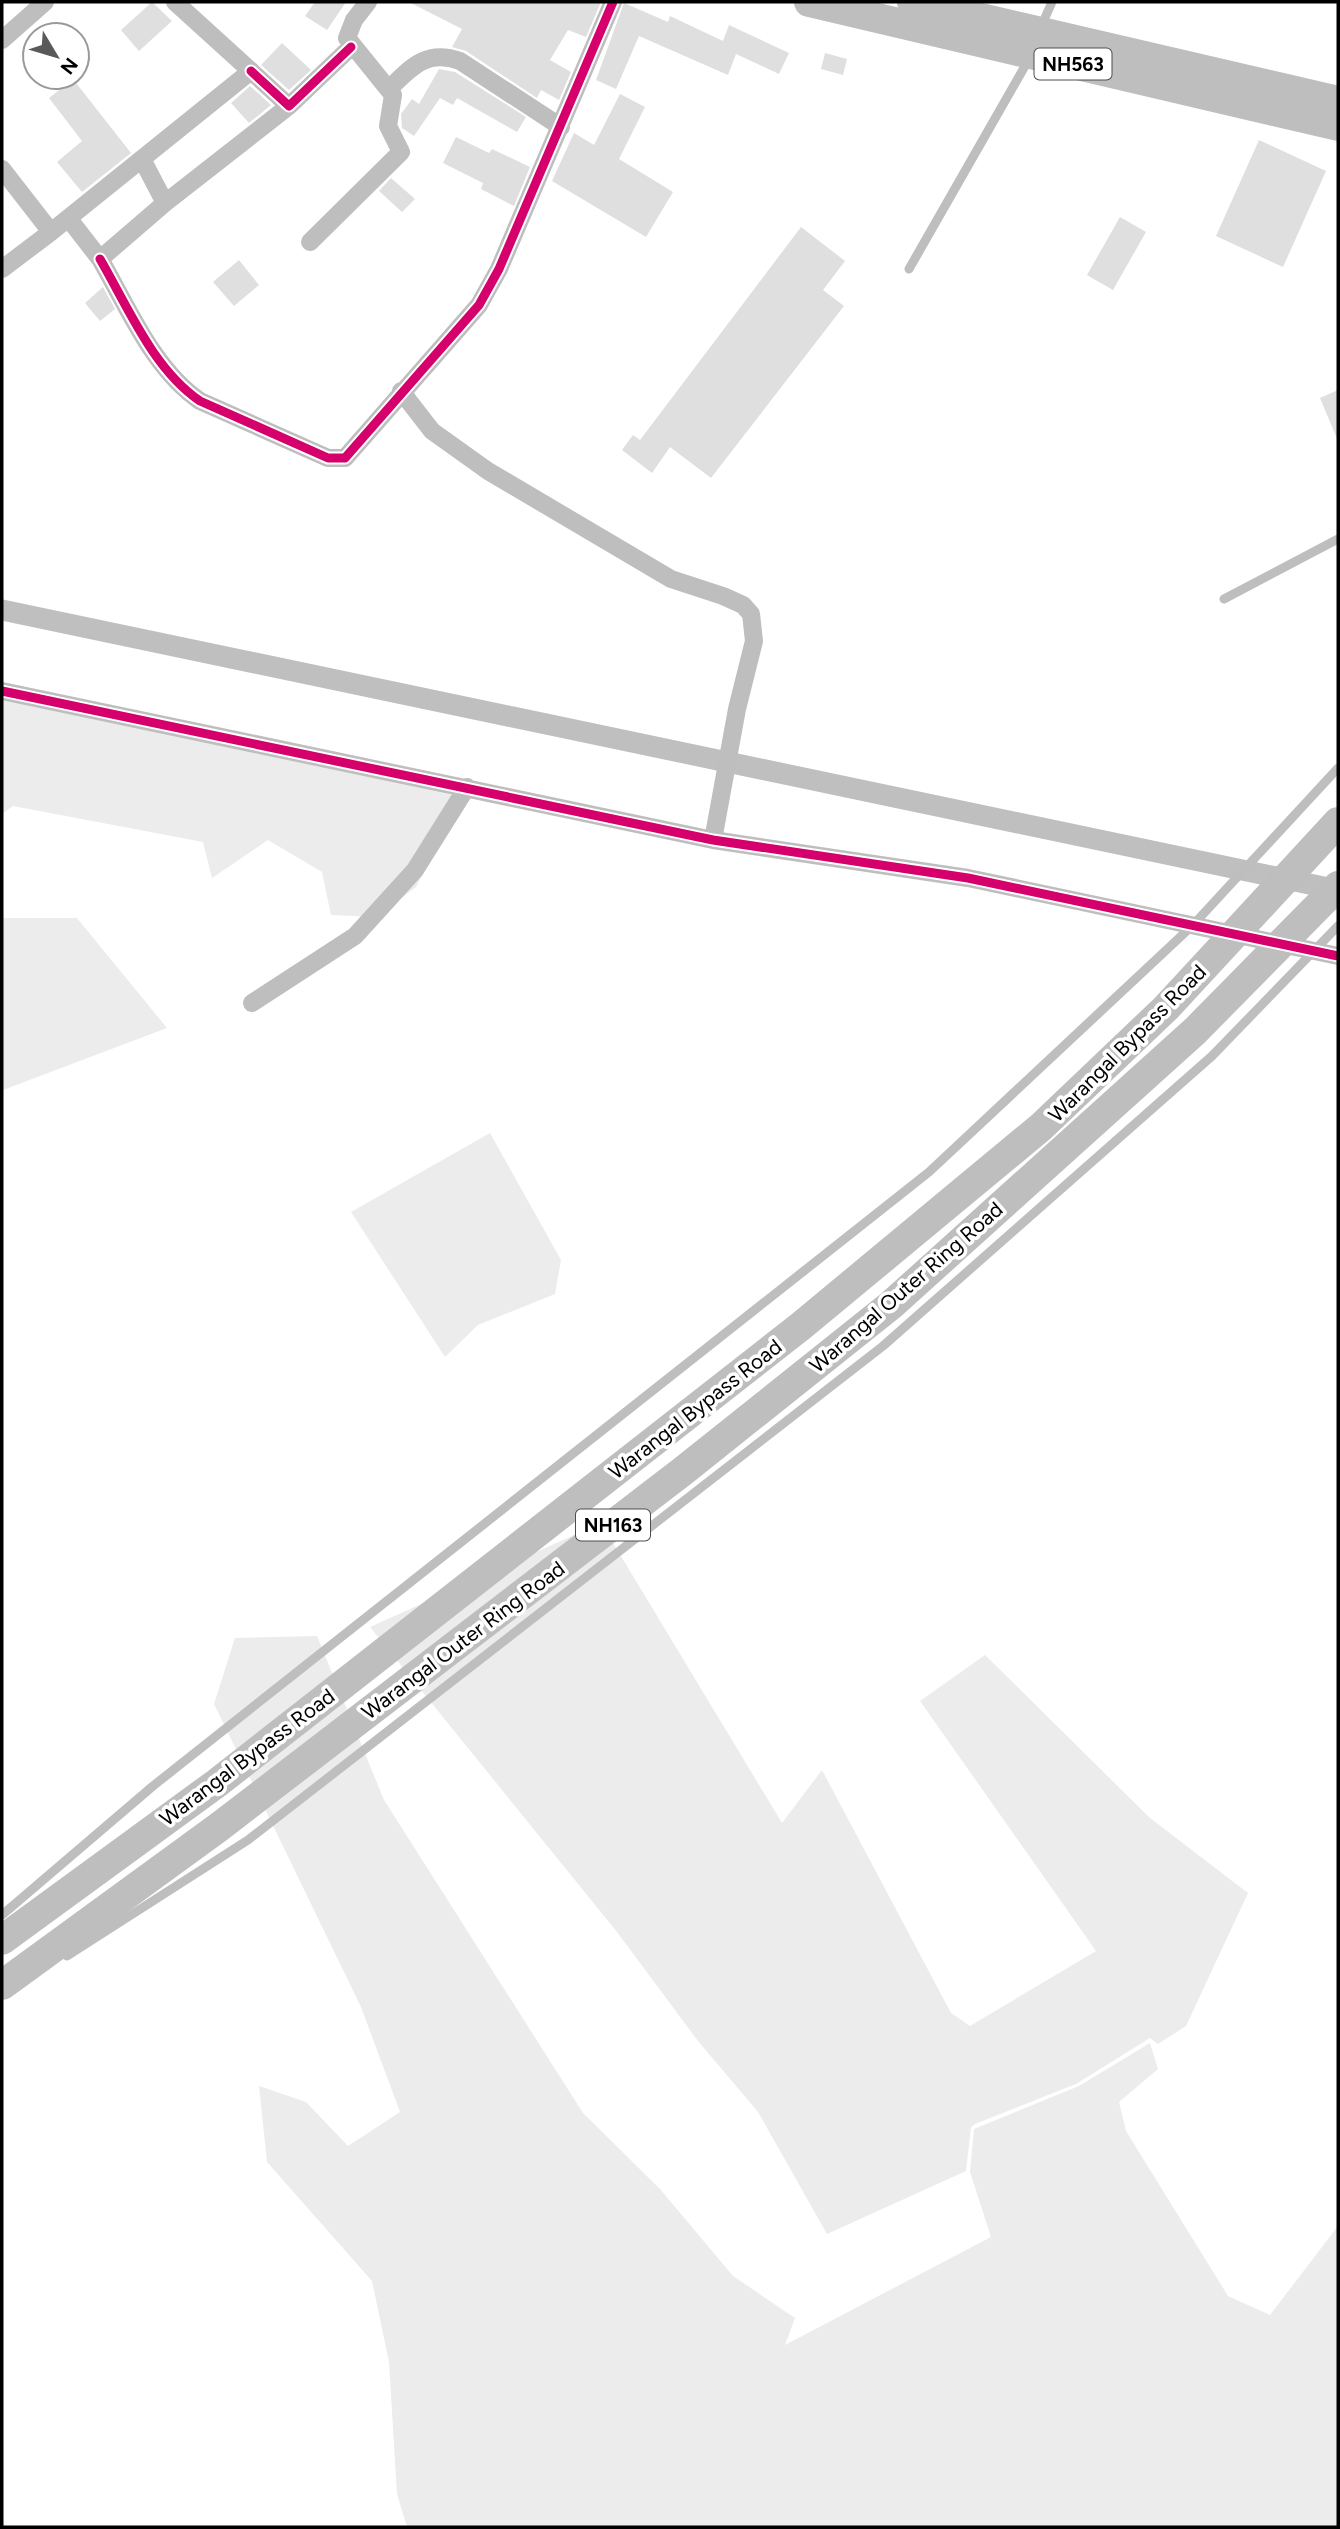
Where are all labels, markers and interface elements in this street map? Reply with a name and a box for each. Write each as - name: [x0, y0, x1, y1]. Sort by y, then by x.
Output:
- north arrow: [21, 21, 91, 91]
- road number: NH563: [1034, 48, 1112, 80]
- text: N: [55, 53, 83, 79]
- street label: Warangal Bypass Road: [1043, 959, 1211, 1127]
- street label: Warangal Outer Ring Road: [804, 1196, 1008, 1378]
- street label: Warangal Bypass Road: [604, 1334, 786, 1484]
- road number: NH163: [576, 1510, 650, 1540]
- street label: Warangal Outer Ring Road: [357, 1556, 569, 1724]
- street label: Warangal Bypass Road: [155, 1683, 339, 1831]

